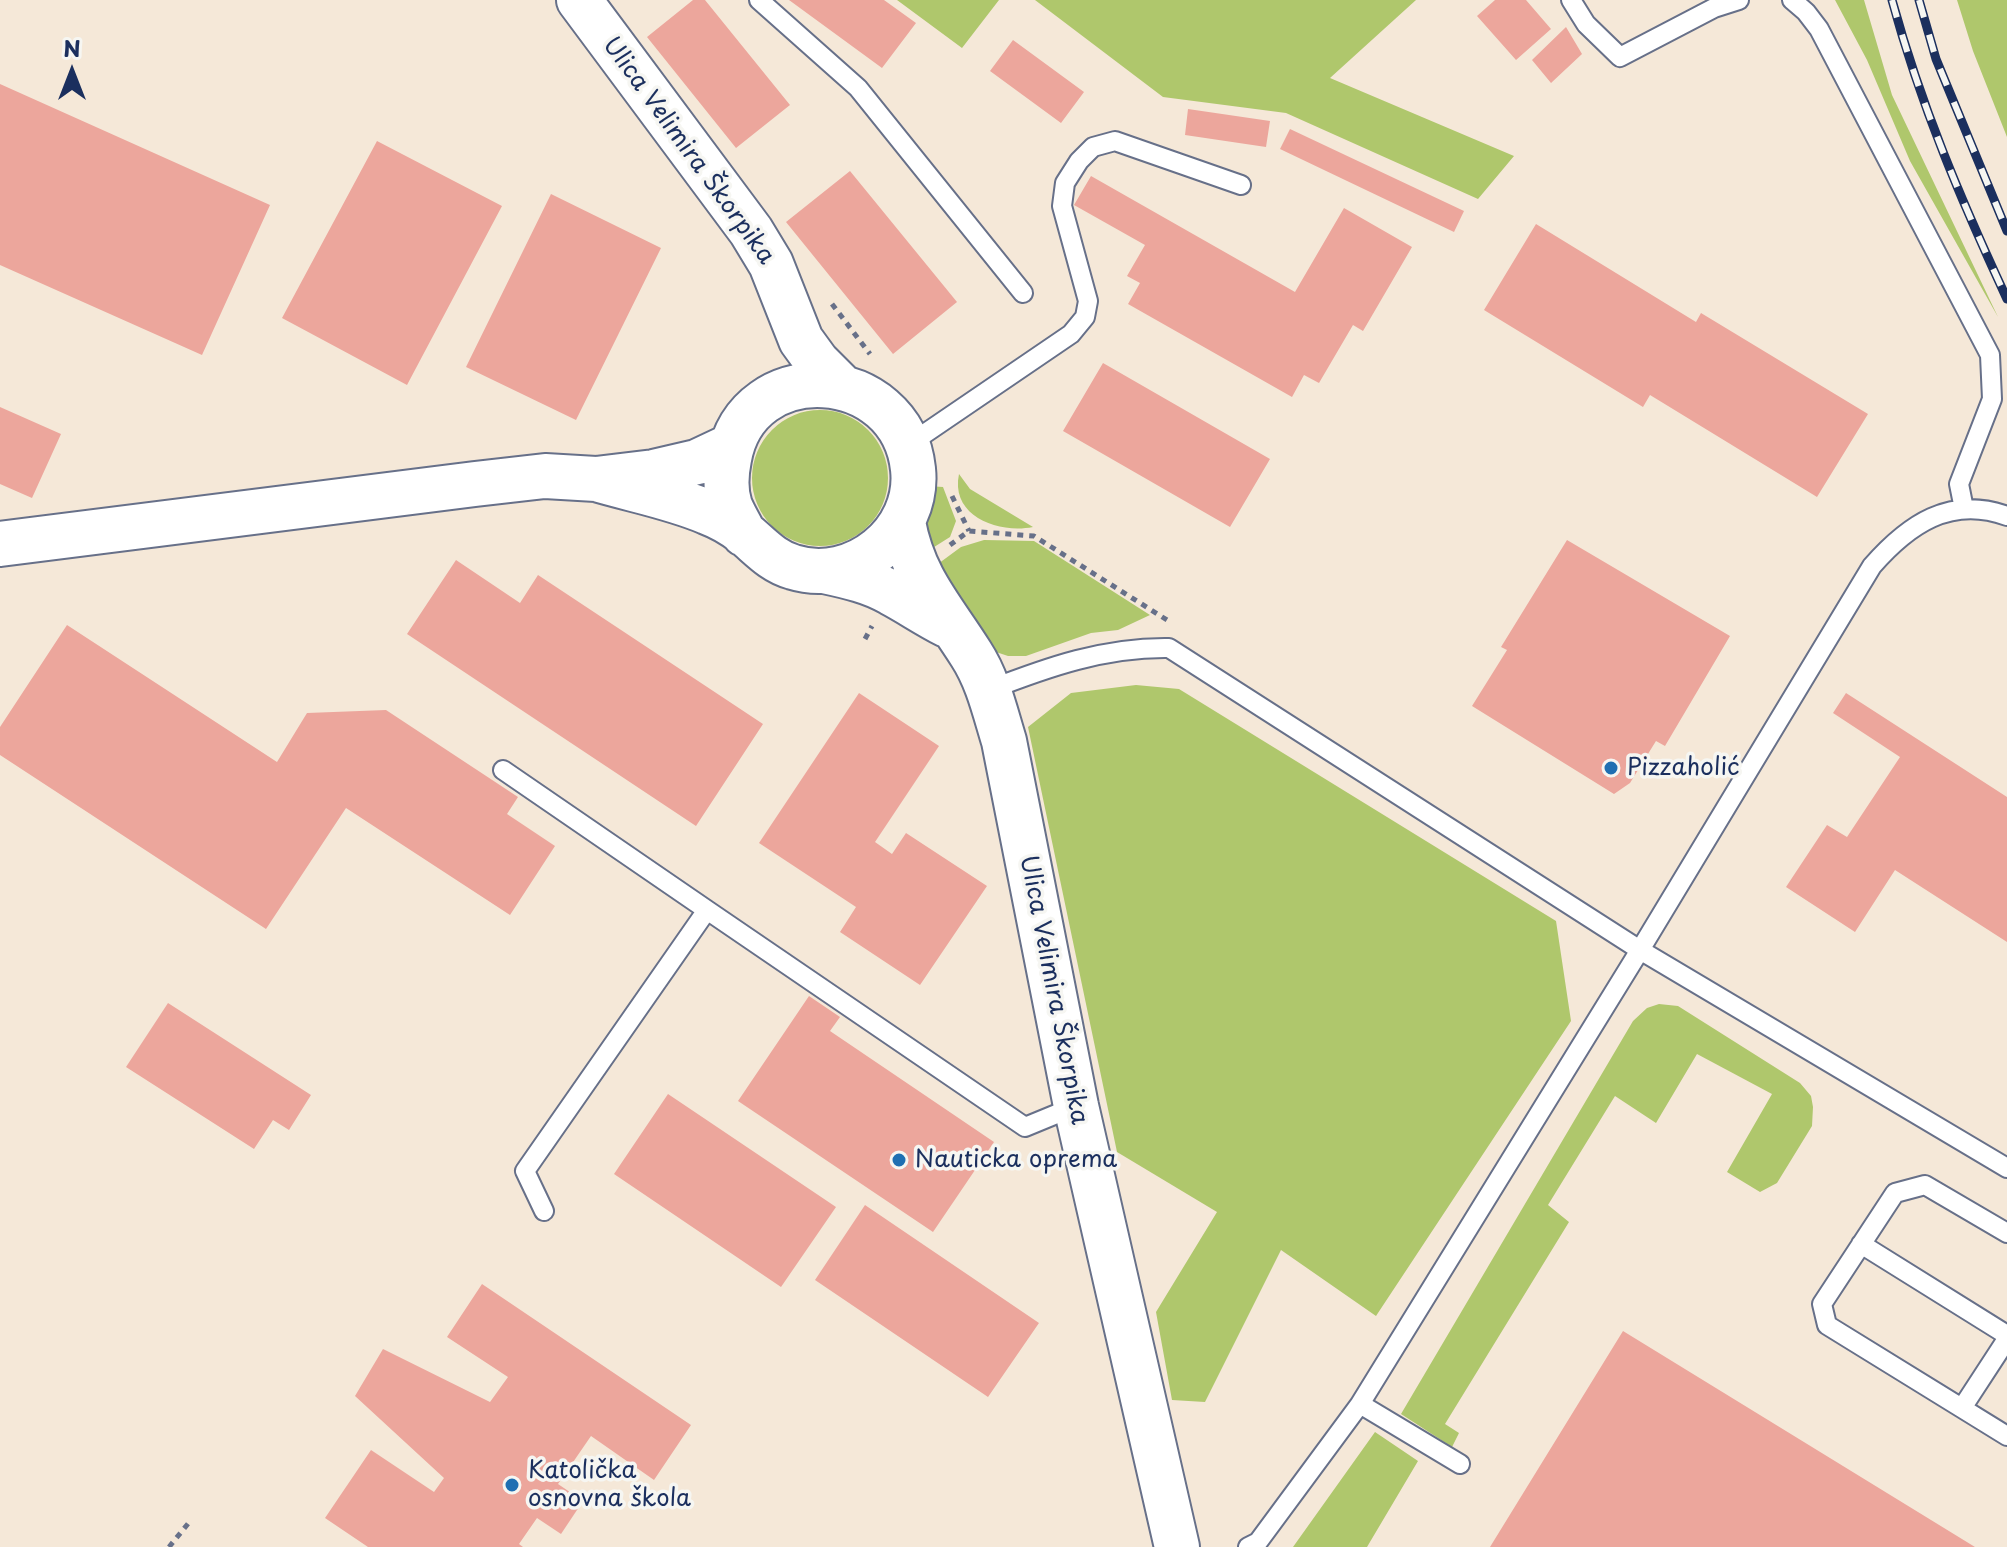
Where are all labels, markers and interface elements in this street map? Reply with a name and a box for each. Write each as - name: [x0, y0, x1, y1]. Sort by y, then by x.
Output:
- text: N: [63, 31, 81, 64]
- north arrow: [32, 32, 112, 112]
- street label: Ulica Velimira Škorpika: [596, 32, 780, 270]
- place label: Pizzaholić: [1627, 754, 1740, 782]
- marker: Pizzaholić: [1602, 759, 1620, 777]
- street label: Ulica Velimira Škorpika: [1013, 853, 1093, 1127]
- place label: Nauticka oprema: [915, 1146, 1117, 1174]
- marker: Nauticka oprema: [890, 1151, 908, 1169]
- place label: Katolička osnovna škola: [528, 1457, 691, 1513]
- marker: Katolička osnovna škola: [503, 1476, 521, 1494]

